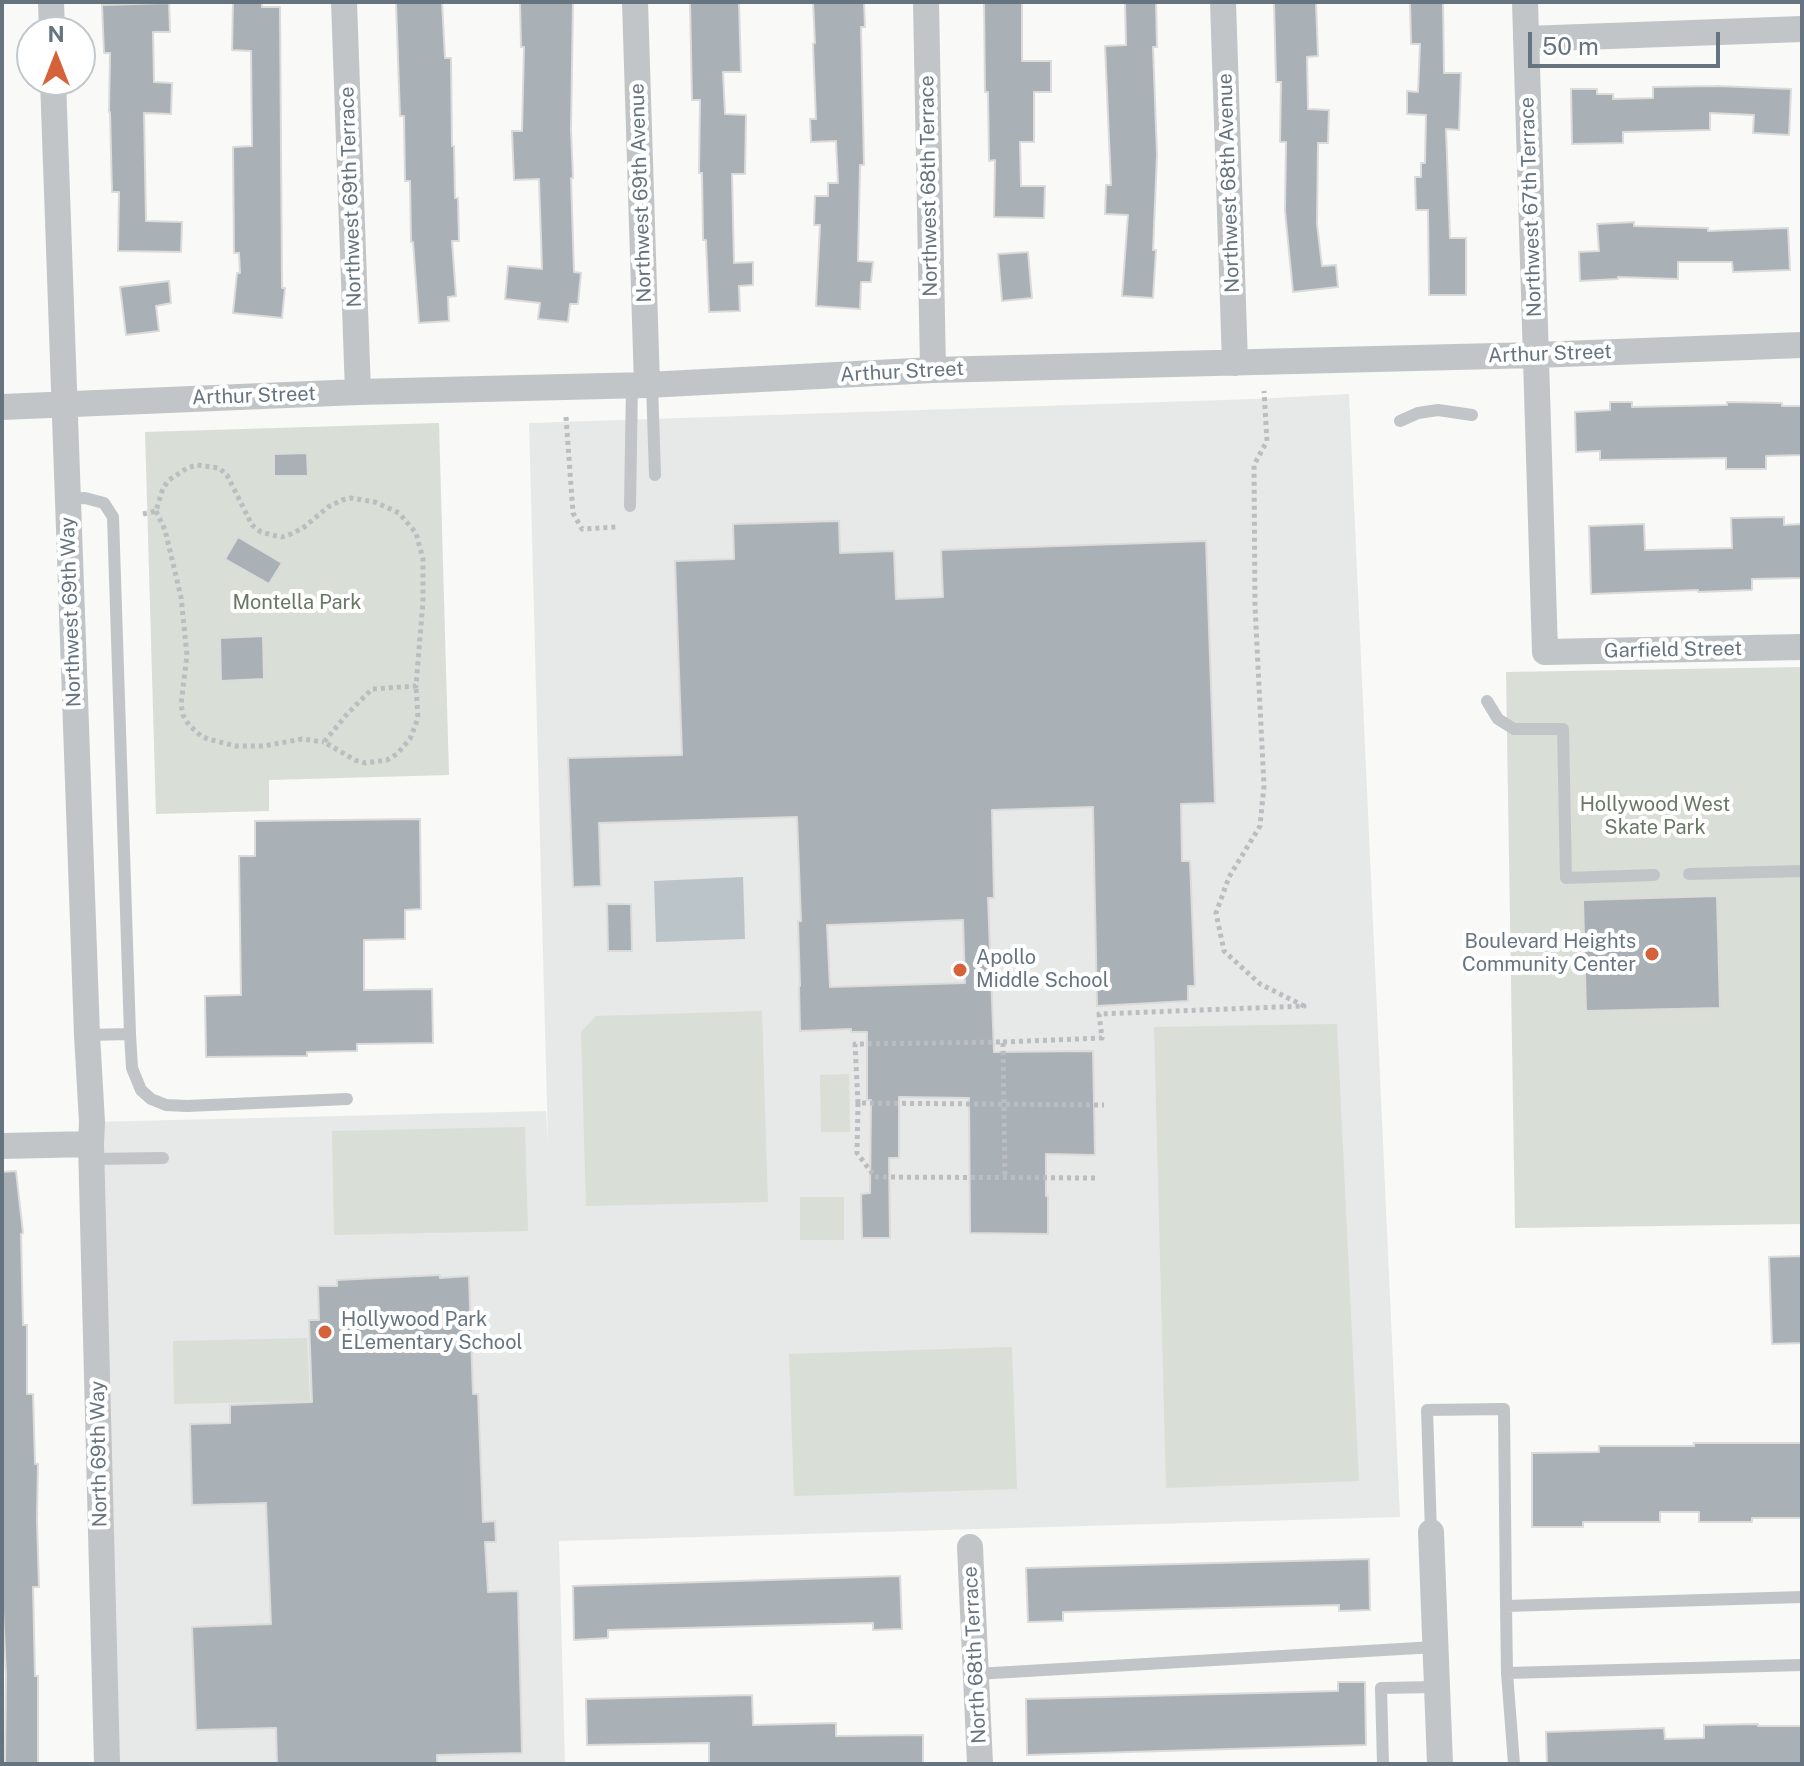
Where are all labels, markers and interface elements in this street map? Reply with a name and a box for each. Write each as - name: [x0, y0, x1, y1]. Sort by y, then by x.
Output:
- north arrow: [16, 16, 96, 96]
- scale bar: [1532, 16, 1724, 66]
- text: N: [47, 21, 65, 47]
- text: 50 m: [1542, 32, 1599, 60]
- street label: Northwest 68th Avenue: [1213, 73, 1245, 293]
- street label: Northwest 68th Terrace: [915, 75, 943, 297]
- street label: Northwest 69th Avenue: [625, 83, 657, 303]
- street label: Northwest 69th Terrace: [335, 86, 367, 308]
- street label: Northwest 67th Terrace: [1515, 96, 1547, 318]
- street label: Arthur Street: [1488, 340, 1612, 368]
- street label: Arthur Street: [840, 357, 964, 387]
- street label: Arthur Street: [192, 382, 316, 410]
- street label: Northwest 69th Way: [56, 516, 86, 708]
- park label: Montella Park: [232, 591, 362, 615]
- street label: Garfield Street: [1604, 637, 1742, 663]
- park label: Hollywood West Skate Park: [1580, 793, 1730, 840]
- place label: Boulevard Heights Community Center: [1462, 930, 1636, 977]
- marker: Boulevard Heights Community Center: [1643, 945, 1661, 963]
- place label: Apollo Middle School: [976, 946, 1109, 993]
- marker: Apollo Middle School: [951, 961, 969, 979]
- place label: Hollywood Park ELementary School: [341, 1308, 523, 1355]
- marker: Hollywood Park ELementary School: [316, 1323, 334, 1341]
- street label: North 69th Way: [86, 1381, 112, 1527]
- street label: North 68th Terrace: [958, 1566, 992, 1744]

